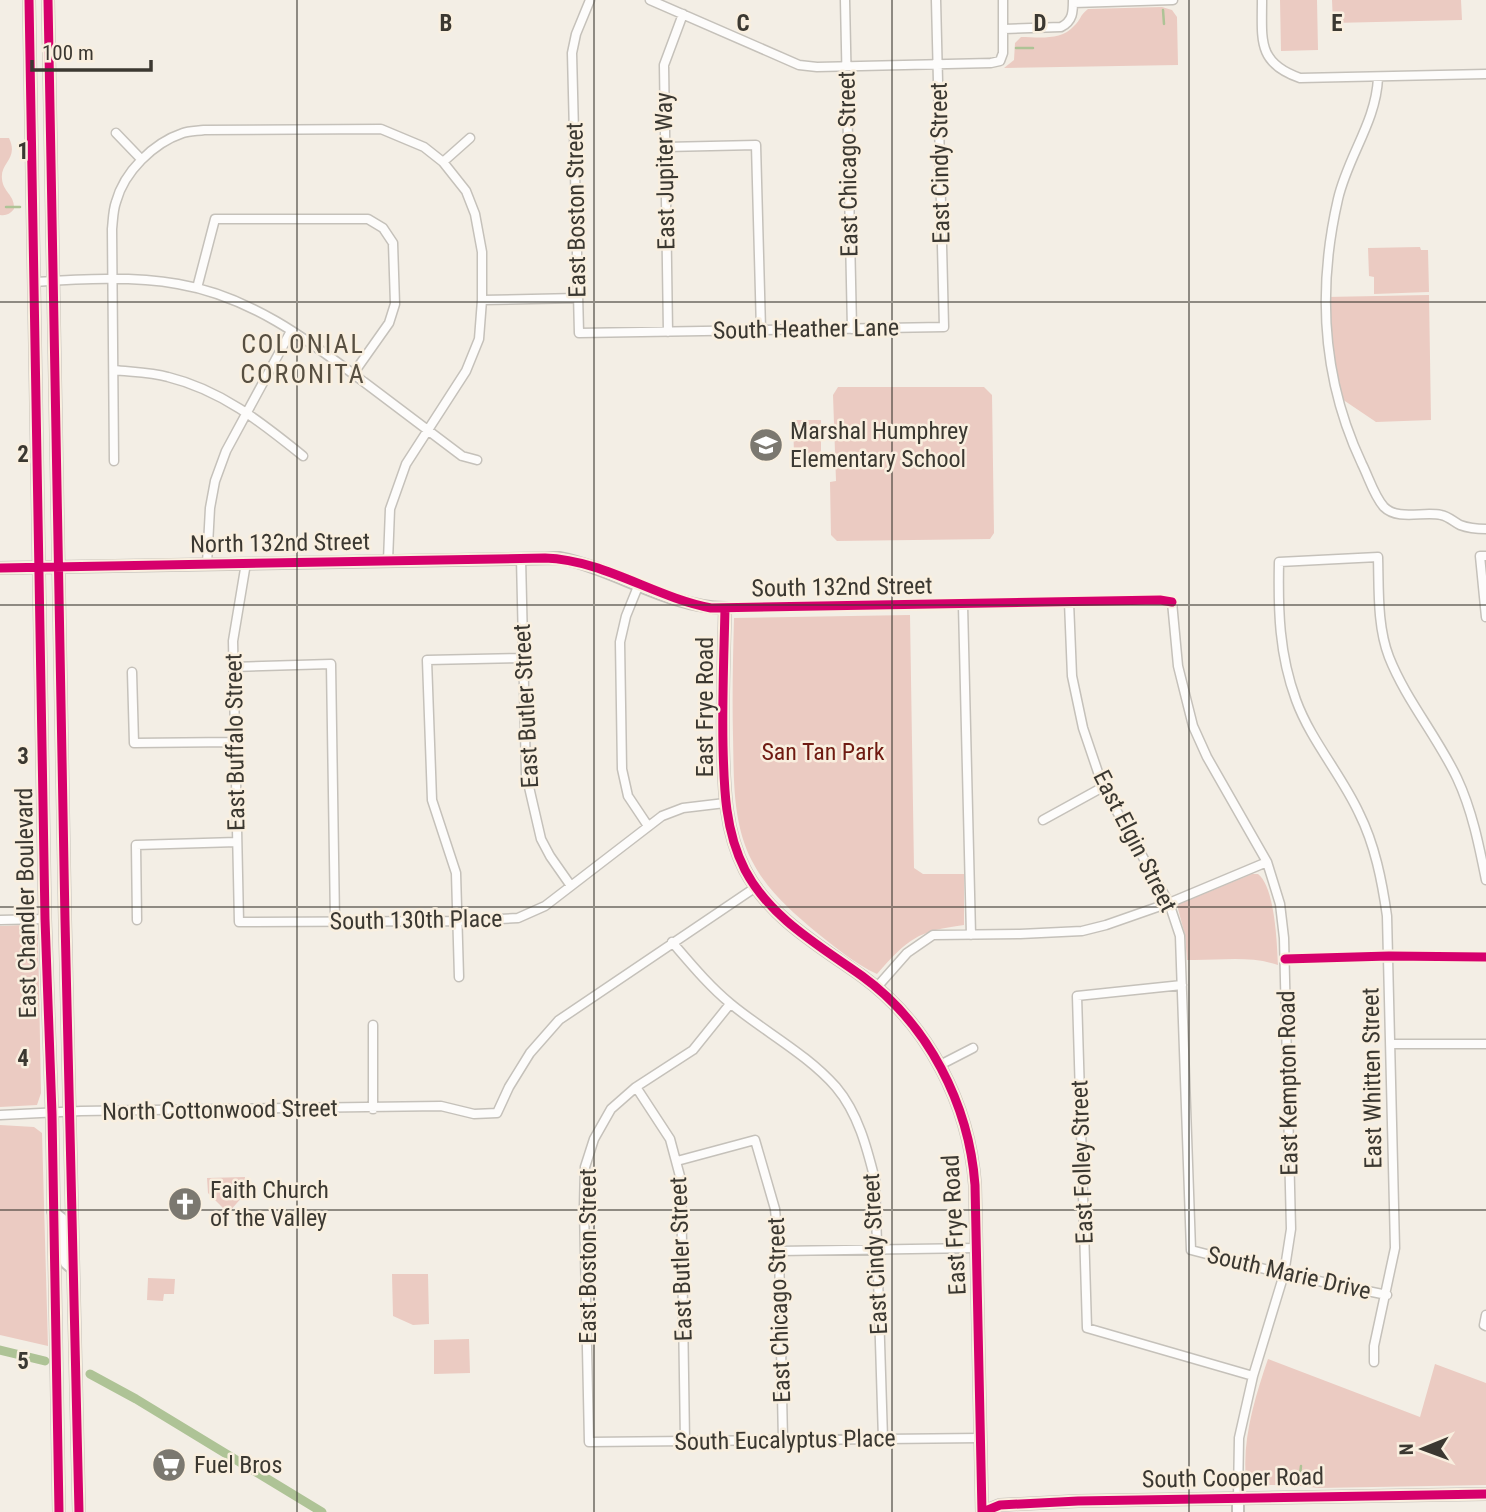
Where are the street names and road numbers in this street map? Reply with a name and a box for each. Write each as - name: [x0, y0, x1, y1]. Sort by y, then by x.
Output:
- street label: East Chicago Street: [832, 71, 864, 257]
- street label: East Cindy Street: [925, 82, 955, 244]
- street label: East Jupiter Way: [650, 92, 680, 250]
- street label: East Boston Street: [560, 122, 592, 298]
- street label: South Heather Lane: [713, 313, 899, 345]
- street label: North 132nd Street: [190, 527, 370, 559]
- street label: South 132nd Street: [751, 571, 933, 603]
- street label: East Butler Street: [508, 623, 544, 789]
- street label: East Frye Road: [691, 637, 719, 777]
- street label: East Buffalo Street: [219, 653, 251, 831]
- street label: East Elgin Street: [1087, 766, 1183, 916]
- street label: East Chandler Boulevard: [10, 787, 42, 1019]
- street label: South 130th Place: [329, 904, 503, 936]
- street label: East Whitten Street: [1356, 987, 1388, 1169]
- street label: East Kempton Road: [1272, 990, 1304, 1176]
- street label: East Folley Street: [1065, 1079, 1099, 1245]
- street label: North Cottonwood Street: [102, 1094, 338, 1126]
- street label: East Frye Road: [936, 1154, 972, 1296]
- street label: East Boston Street: [574, 1168, 602, 1344]
- street label: East Cindy Street: [857, 1173, 893, 1335]
- street label: East Butler Street: [664, 1176, 698, 1342]
- street label: East Chicago Street: [762, 1217, 796, 1403]
- street label: South Marie Drive: [1204, 1241, 1374, 1305]
- street label: South Eucalyptus Place: [674, 1424, 896, 1456]
- street label: South Cooper Road: [1142, 1462, 1324, 1494]

